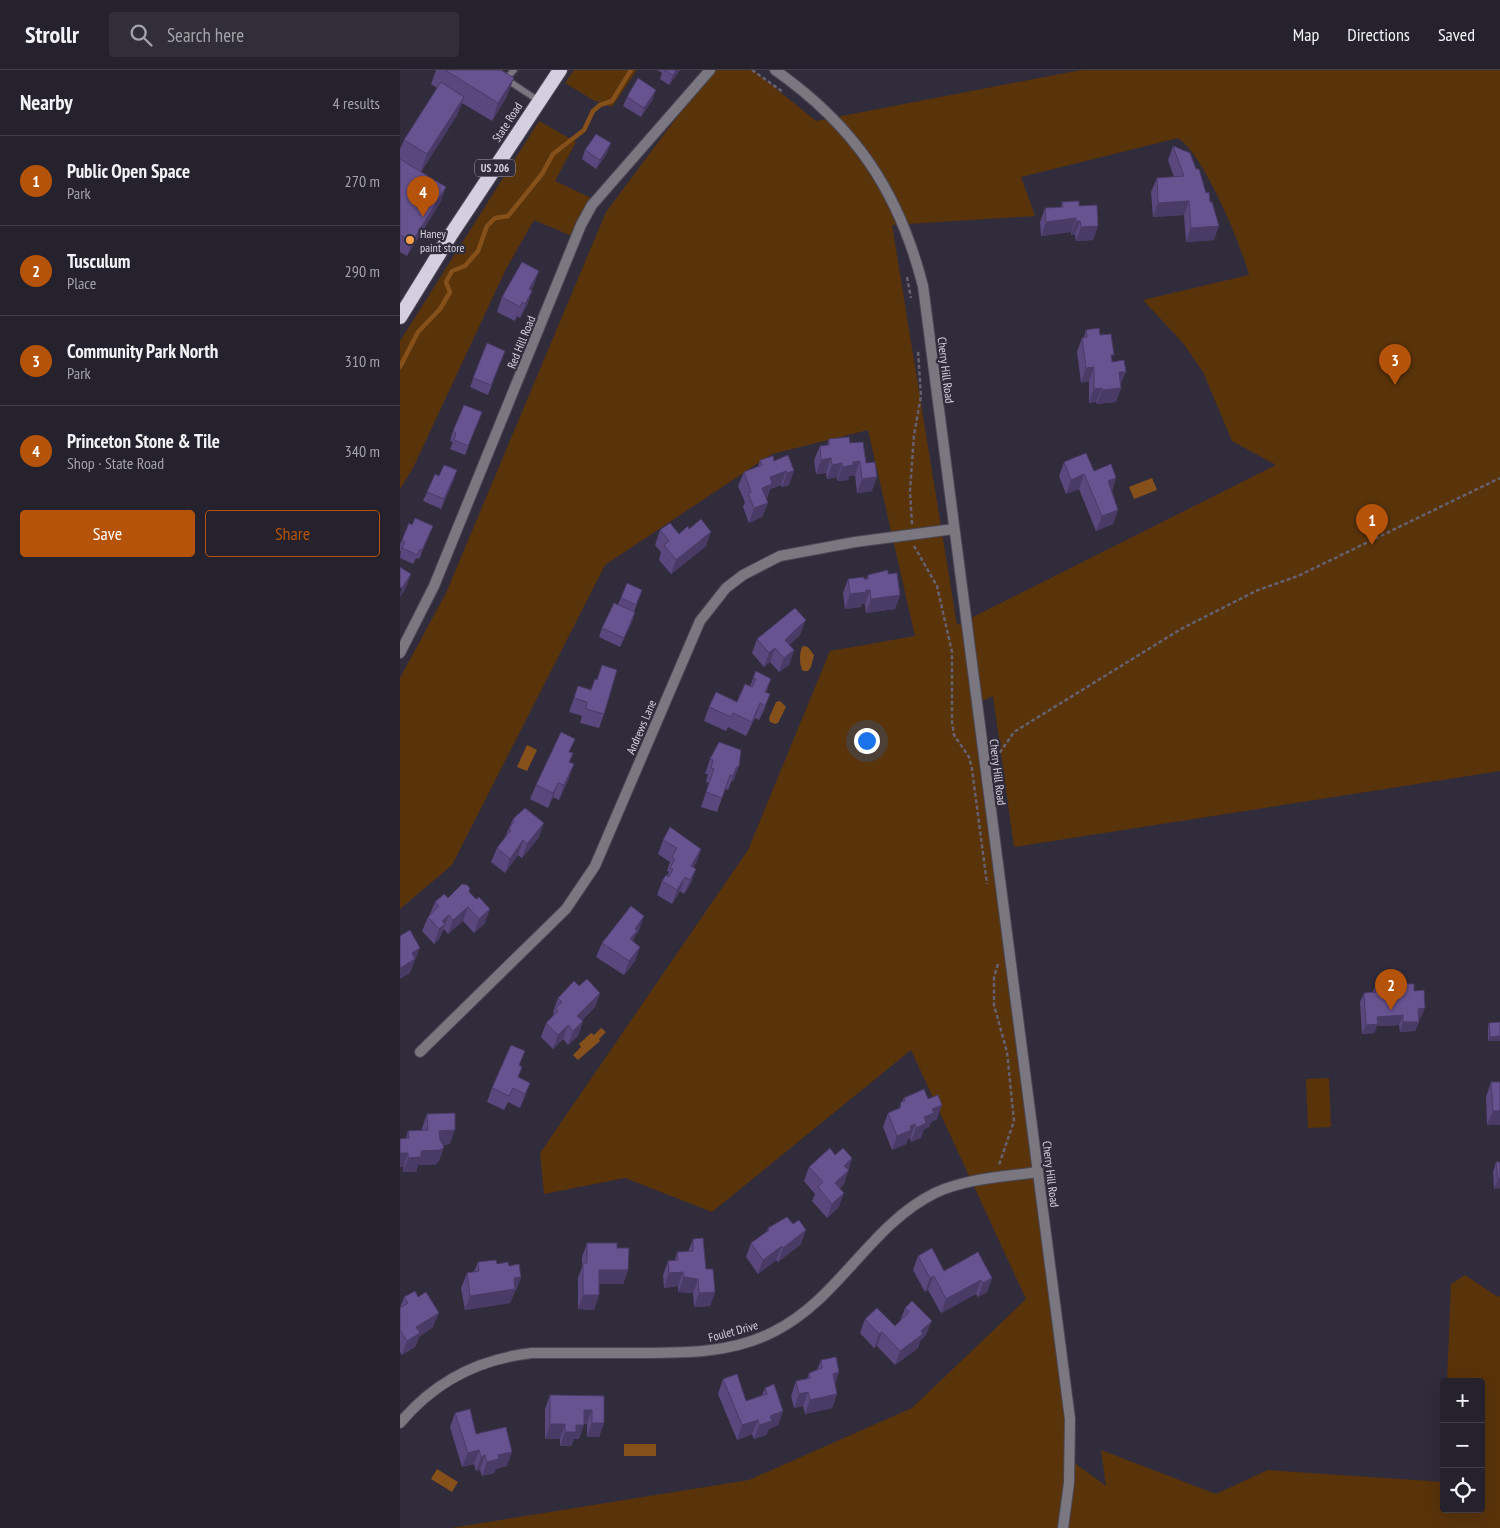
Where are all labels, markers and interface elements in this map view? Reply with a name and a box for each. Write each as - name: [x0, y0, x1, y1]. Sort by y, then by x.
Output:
- search box: [109, 12, 459, 57]
- text: Strollr: [25, 19, 79, 50]
- icon: search: [127, 21, 155, 49]
- text: Search here: [167, 23, 244, 47]
- text: Map: [1293, 23, 1319, 46]
- text: Directions: [1347, 23, 1410, 46]
- text: Saved: [1438, 23, 1475, 46]
- text: Nearby: [20, 89, 73, 116]
- text: 4 results: [333, 93, 380, 113]
- street label: State Road: [489, 99, 525, 145]
- text: Public Open Space: [67, 159, 190, 183]
- road number: US 206: [475, 160, 515, 176]
- text: 1: [32, 171, 40, 191]
- text: 270 m: [345, 171, 380, 191]
- pin: 4: [407, 176, 439, 217]
- text: Park: [67, 183, 91, 203]
- place label: Haney paint store: [420, 226, 464, 255]
- marker: Haney paint store: [404, 234, 416, 246]
- text: Tusculum: [67, 249, 130, 273]
- text: 2: [32, 261, 40, 281]
- text: 290 m: [345, 261, 380, 281]
- text: Place: [67, 273, 96, 293]
- street label: Red Hill Road: [504, 313, 538, 371]
- street label: Cherry Hill Road: [934, 336, 958, 404]
- text: Community Park North: [67, 339, 218, 363]
- pin: 3: [1379, 344, 1411, 385]
- text: 3: [32, 351, 40, 371]
- text: 310 m: [345, 351, 380, 371]
- text: Park: [67, 363, 91, 383]
- text: Princeton Stone & Tile: [67, 429, 220, 453]
- text: 4: [32, 441, 40, 461]
- text: 340 m: [345, 441, 380, 461]
- text: Shop · State Road: [67, 453, 164, 473]
- pin: 1: [1356, 504, 1388, 545]
- button: Save: [20, 510, 195, 557]
- button: Share: [205, 510, 380, 557]
- street label: Andrews Lane: [623, 697, 659, 757]
- your location: [854, 728, 880, 754]
- street label: Cherry Hill Road: [986, 738, 1010, 806]
- pin: 2: [1375, 969, 1407, 1010]
- street label: Cherry Hill Road: [1039, 1140, 1063, 1208]
- street label: Foulet Drive: [707, 1317, 759, 1345]
- map controls: [1440, 1378, 1485, 1513]
- button: +: [1440, 1378, 1485, 1423]
- button: −: [1440, 1423, 1485, 1468]
- button: locate: [1440, 1468, 1485, 1513]

